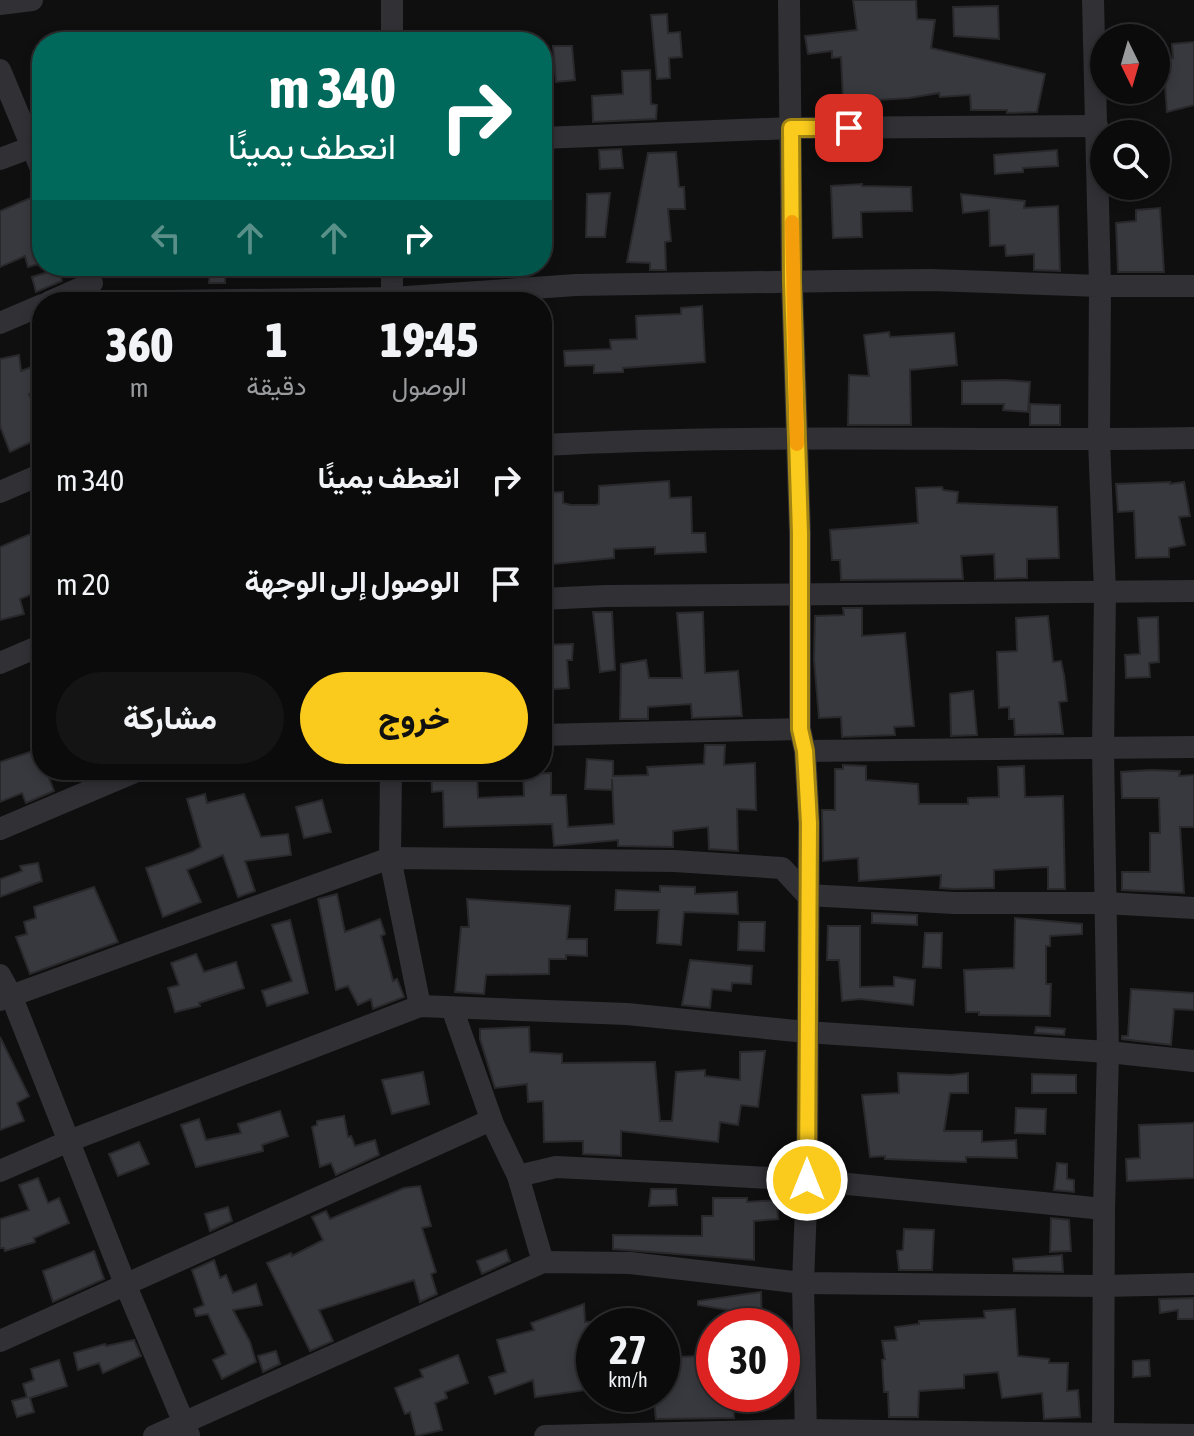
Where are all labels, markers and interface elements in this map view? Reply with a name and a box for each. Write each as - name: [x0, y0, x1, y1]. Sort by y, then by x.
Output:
- north arrow: [1090, 24, 1170, 104]
- map controls: [1090, 24, 1170, 200]
- text: 340 m: [269, 56, 396, 120]
- icon: right: [424, 64, 528, 168]
- pin: [815, 94, 883, 162]
- icon: arrive: [827, 106, 871, 150]
- button: search: [1090, 120, 1170, 200]
- text: انعطف يمينًا: [228, 125, 396, 167]
- icon: left: [144, 216, 188, 260]
- icon: ahead: [228, 216, 272, 260]
- icon: ahead: [312, 216, 356, 260]
- icon: right: [396, 216, 440, 260]
- text: 1: [265, 312, 288, 367]
- text: 19:45: [380, 312, 479, 367]
- text: 360: [105, 317, 173, 372]
- text: دقيقة: [246, 371, 307, 401]
- text: الوصول: [392, 371, 467, 401]
- text: m: [130, 373, 149, 403]
- icon: right: [484, 458, 528, 502]
- text: انعطف يمينًا: [318, 460, 460, 494]
- text: 340 m: [56, 463, 124, 497]
- icon: arrive: [484, 562, 528, 606]
- text: الوصول إلى الوجهة: [244, 564, 460, 598]
- text: 20 m: [56, 567, 110, 601]
- button: مشاركة: [56, 672, 284, 764]
- button: خروج: [300, 672, 528, 764]
- position arrow: [765, 1138, 849, 1222]
- speed limit sign: 30: [696, 1308, 800, 1412]
- text: 27: [609, 1327, 647, 1372]
- text: km/h: [608, 1368, 648, 1391]

